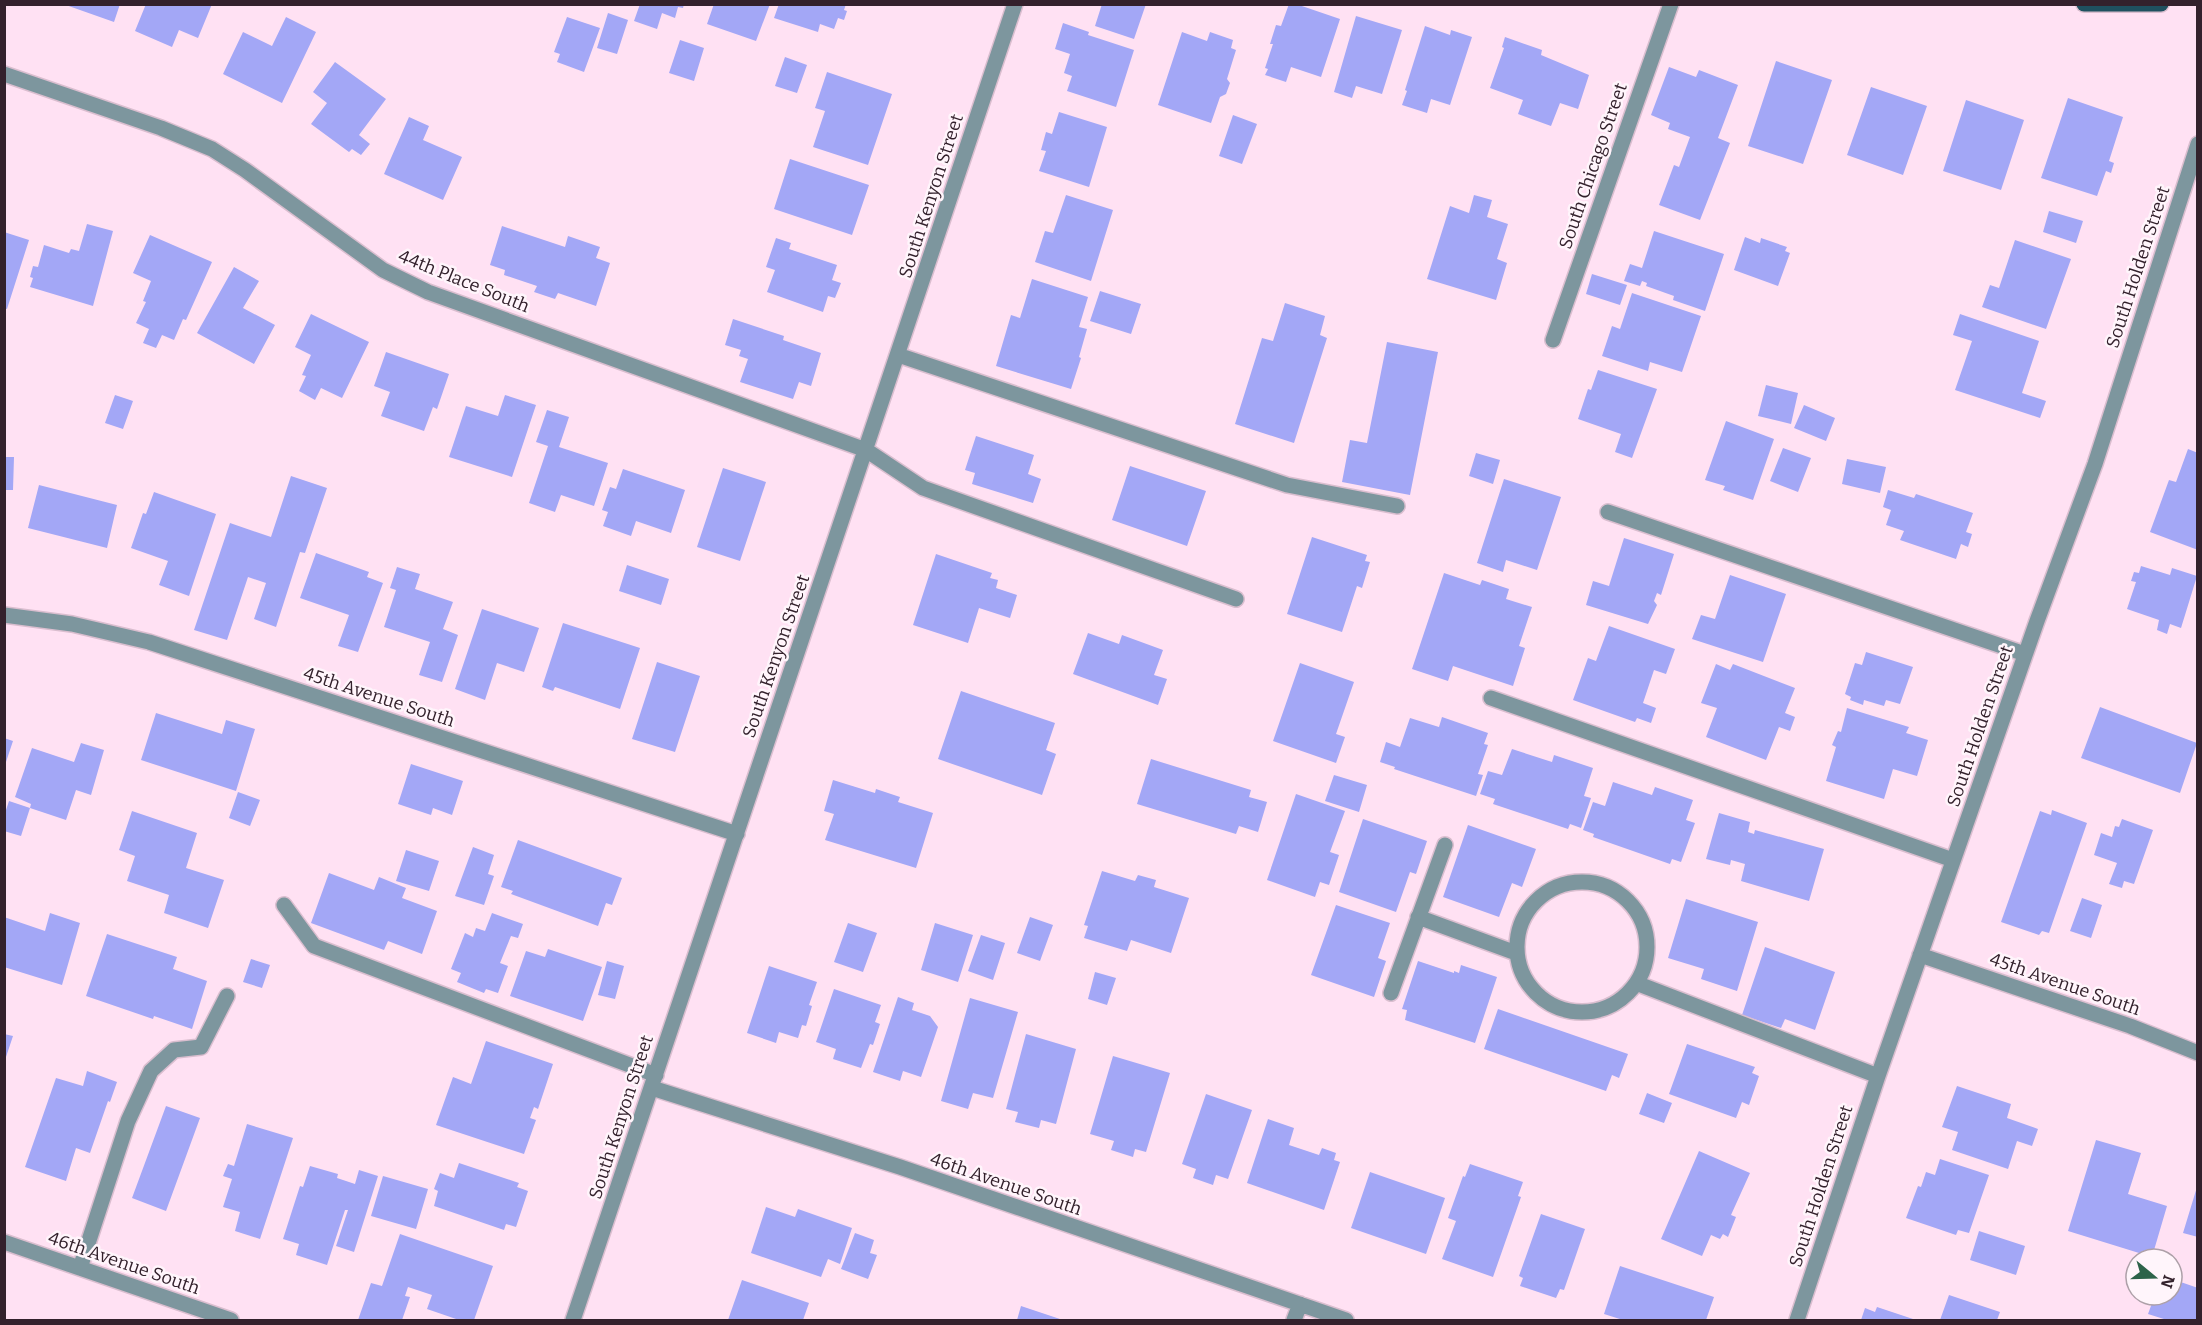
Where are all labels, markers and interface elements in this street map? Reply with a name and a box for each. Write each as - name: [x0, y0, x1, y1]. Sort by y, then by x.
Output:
- street label: South Chicago Street: [1554, 80, 1632, 252]
- street label: South Kenyon Street: [894, 111, 968, 281]
- street label: South Holden Street: [2101, 183, 2175, 351]
- street label: 44th Place South: [395, 245, 533, 317]
- street label: South Kenyon Street: [738, 571, 814, 741]
- street label: South Holden Street: [1942, 642, 2018, 810]
- street label: 45th Avenue South: [301, 662, 457, 732]
- street label: 45th Avenue South: [1987, 948, 2143, 1020]
- street label: South Kenyon Street: [584, 1032, 658, 1202]
- street label: South Holden Street: [1784, 1102, 1858, 1270]
- street label: 46th Avenue South: [927, 1148, 1085, 1220]
- street label: 46th Avenue South: [45, 1227, 203, 1299]
- north arrow: [2124, 1247, 2184, 1307]
- text: N: [2157, 1273, 2179, 1291]

